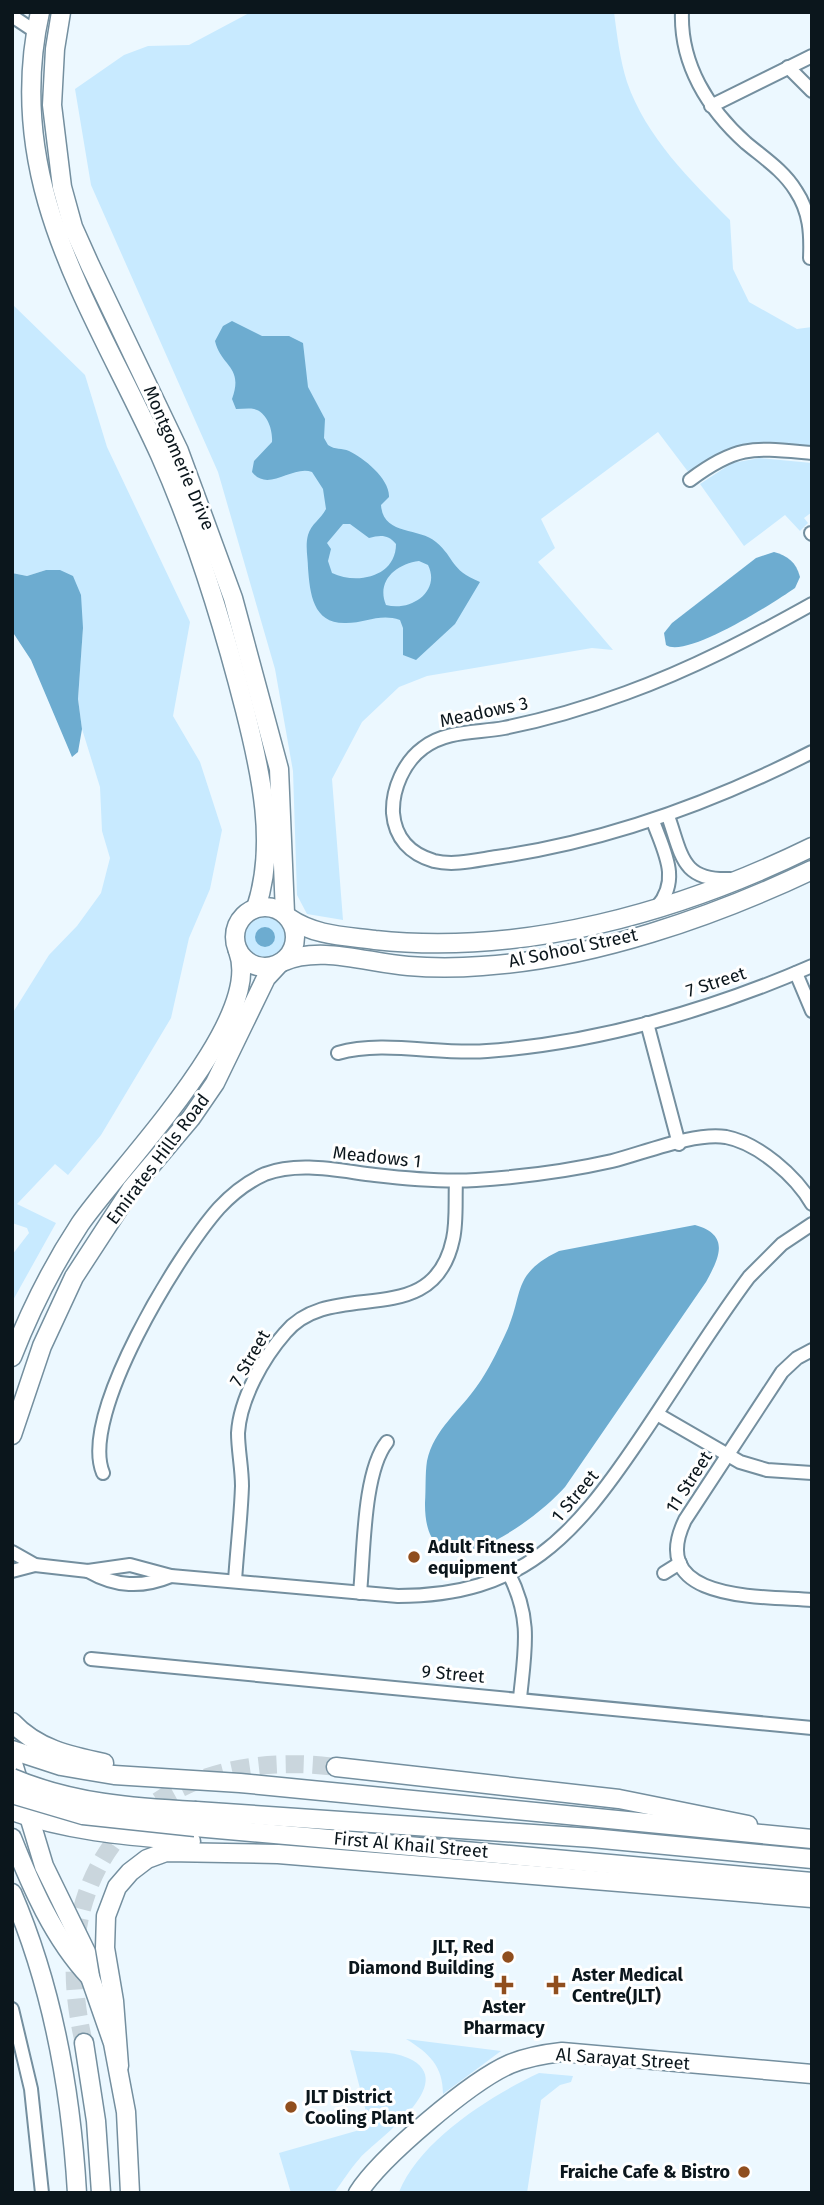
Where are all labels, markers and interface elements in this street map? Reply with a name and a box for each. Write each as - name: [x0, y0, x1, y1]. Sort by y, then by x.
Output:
- street label: Montgomerie Drive: [139, 382, 219, 534]
- street label: Meadows 3: [438, 692, 530, 732]
- street label: Al Sohool Street: [507, 924, 640, 972]
- street label: 7 Street: [683, 962, 749, 1002]
- street label: Emirates Hills Road: [102, 1089, 214, 1229]
- street label: Meadows 1: [332, 1141, 422, 1173]
- street label: 7 Street: [225, 1325, 275, 1390]
- street label: 11 Street: [661, 1447, 717, 1517]
- street label: 1 Street: [547, 1465, 603, 1527]
- place label: Adult Fitness equipment: [427, 1536, 534, 1579]
- marker: Adult Fitness equipment: [406, 1549, 422, 1565]
- street label: 9 Street: [421, 1660, 486, 1688]
- street label: First Al Khail Street: [333, 1827, 490, 1863]
- place label: JLT, Red Diamond Building: [348, 1936, 494, 1979]
- marker: JLT, Red Diamond Building: [500, 1949, 516, 1965]
- place label: Aster Medical Centre(JLT): [571, 1964, 683, 2007]
- marker: Aster Medical Centre(JLT): [546, 1975, 566, 1995]
- marker: Aster Pharmacy: [496, 1977, 512, 1993]
- place label: Aster Pharmacy: [464, 1996, 545, 2039]
- street label: Al Sarayat Street: [555, 2043, 691, 2075]
- place label: JLT District Cooling Plant: [304, 2086, 415, 2129]
- marker: JLT District Cooling Plant: [283, 2099, 299, 2115]
- place label: Fraiche Cafe & Bistro: [560, 2161, 730, 2183]
- marker: Fraiche Cafe & Bistro: [736, 2164, 752, 2180]

